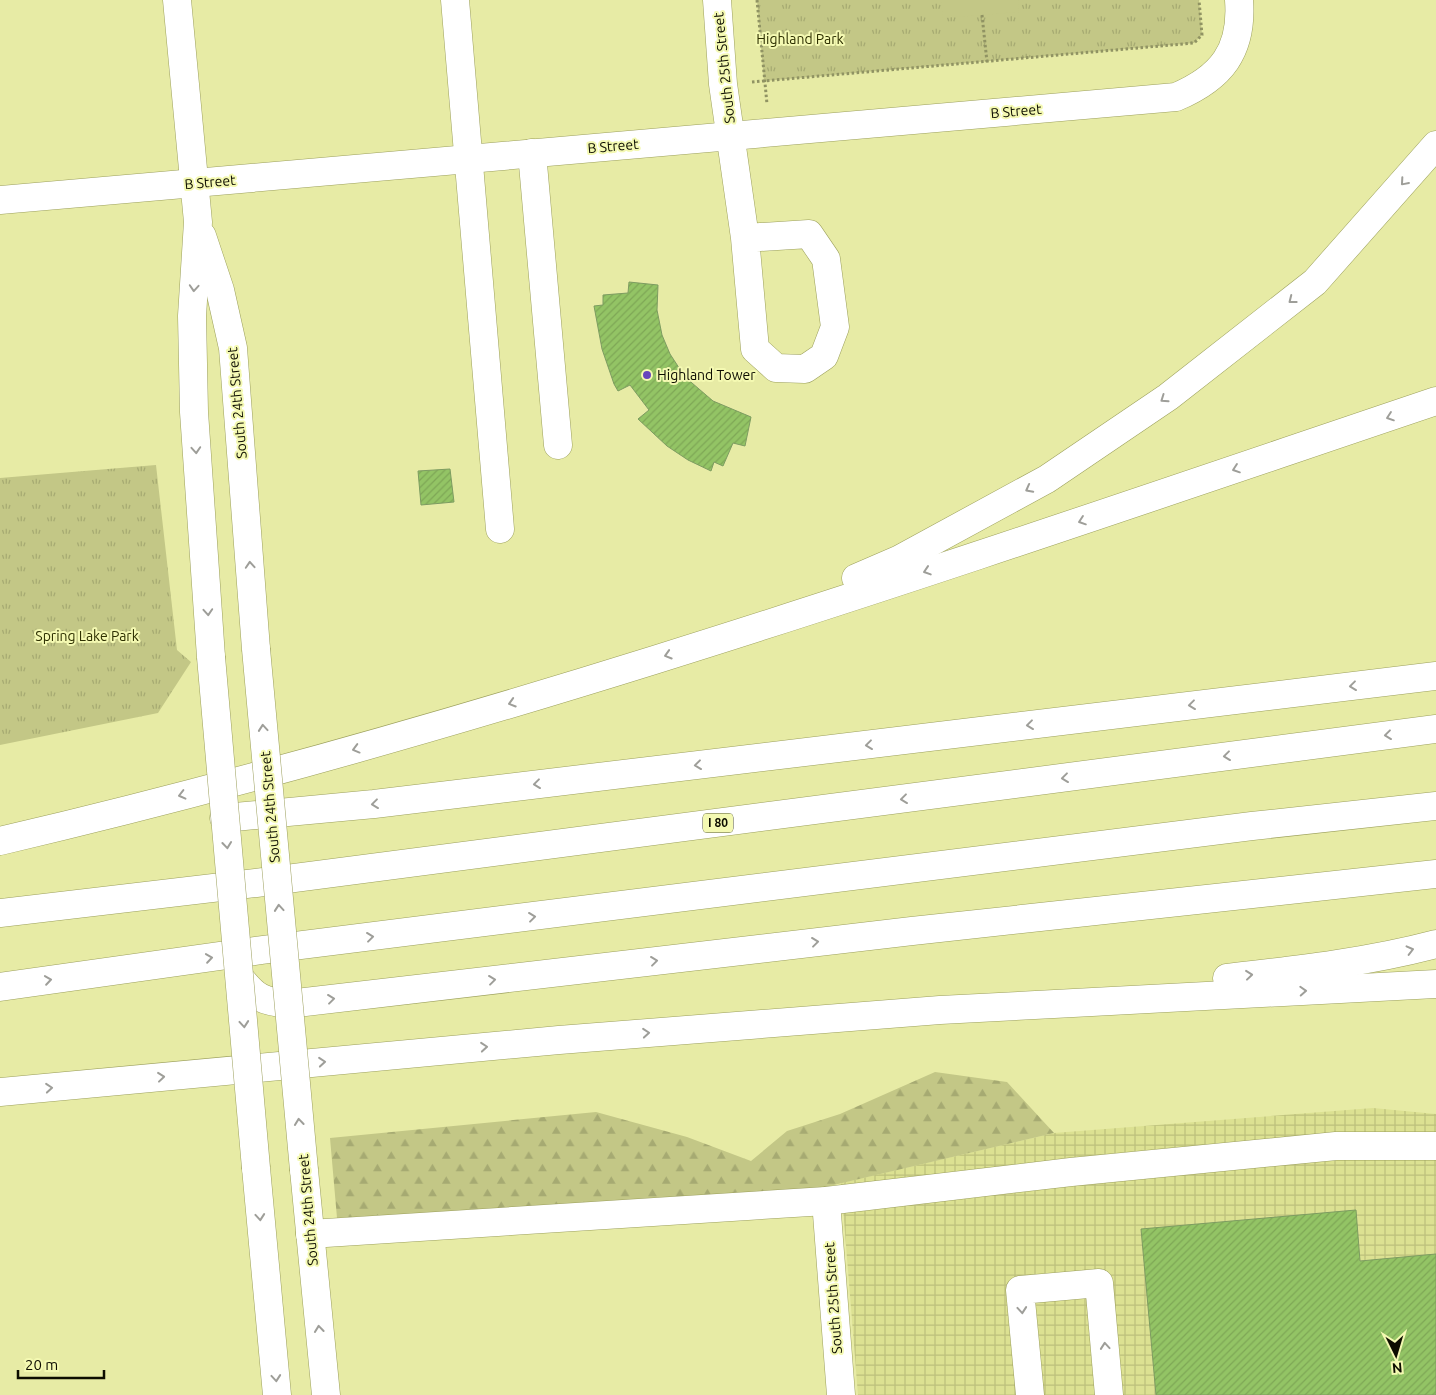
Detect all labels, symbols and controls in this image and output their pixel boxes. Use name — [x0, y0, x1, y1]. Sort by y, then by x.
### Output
street label: South 25th Street — [710, 11, 738, 124]
park label: Highland Park — [756, 31, 844, 47]
street label: B Street — [990, 101, 1043, 121]
street label: B Street — [587, 136, 640, 156]
street label: B Street — [184, 172, 237, 192]
one-way arrow — [1401, 176, 1410, 185]
one-way arrow — [188, 284, 199, 292]
one-way arrow — [1289, 294, 1298, 302]
street label: South 24th Street — [224, 346, 250, 459]
place label: Highland Tower — [657, 367, 756, 383]
marker: Highland Tower — [641, 369, 653, 381]
one-way arrow — [1160, 393, 1170, 402]
one-way arrow — [1386, 411, 1395, 421]
one-way arrow — [191, 447, 202, 455]
one-way arrow — [1232, 463, 1240, 473]
one-way arrow — [1025, 483, 1034, 493]
one-way arrow — [1078, 515, 1086, 525]
one-way arrow — [245, 561, 256, 569]
one-way arrow — [924, 566, 932, 576]
one-way arrow — [202, 609, 213, 617]
park label: Spring Lake Park — [35, 628, 139, 644]
one-way arrow — [664, 650, 672, 660]
one-way arrow — [1349, 680, 1357, 691]
one-way arrow — [509, 698, 517, 708]
one-way arrow — [1187, 700, 1196, 710]
one-way arrow — [1026, 719, 1034, 730]
one-way arrow — [258, 724, 269, 732]
one-way arrow — [1383, 729, 1391, 740]
one-way arrow — [865, 739, 873, 749]
one-way arrow — [352, 743, 361, 754]
street label: South 24th Street — [257, 750, 283, 863]
one-way arrow — [1222, 751, 1231, 761]
one-way arrow — [694, 759, 702, 770]
one-way arrow — [1061, 772, 1070, 782]
one-way arrow — [532, 778, 540, 789]
one-way arrow — [179, 790, 187, 800]
one-way arrow — [900, 793, 909, 803]
one-way arrow — [371, 798, 379, 809]
road number: I 80 — [703, 814, 733, 832]
one-way arrow — [221, 842, 232, 850]
one-way arrow — [274, 903, 285, 911]
one-way arrow — [528, 912, 536, 923]
one-way arrow — [367, 932, 375, 943]
one-way arrow — [811, 937, 819, 948]
one-way arrow — [1405, 946, 1413, 956]
one-way arrow — [205, 953, 214, 963]
one-way arrow — [650, 956, 658, 967]
one-way arrow — [1246, 970, 1254, 981]
one-way arrow — [488, 975, 496, 986]
one-way arrow — [44, 976, 53, 986]
one-way arrow — [1300, 985, 1308, 996]
one-way arrow — [327, 994, 335, 1005]
one-way arrow — [238, 1021, 249, 1029]
one-way arrow — [642, 1028, 650, 1039]
one-way arrow — [480, 1042, 488, 1053]
one-way arrow — [319, 1057, 327, 1068]
one-way arrow — [157, 1072, 165, 1083]
one-way arrow — [45, 1083, 53, 1094]
one-way arrow — [294, 1117, 305, 1125]
street label: South 24th Street — [295, 1153, 321, 1266]
one-way arrow — [255, 1213, 266, 1221]
street label: South 25th Street — [821, 1241, 845, 1354]
one-way arrow — [1016, 1307, 1027, 1315]
one-way arrow — [314, 1325, 325, 1333]
north arrow — [1371, 1330, 1421, 1380]
one-way arrow — [1100, 1342, 1111, 1350]
scale bar — [18, 1348, 104, 1380]
text: 20 m — [25, 1356, 58, 1373]
text: N — [1391, 1360, 1403, 1376]
one-way arrow — [270, 1375, 281, 1383]

